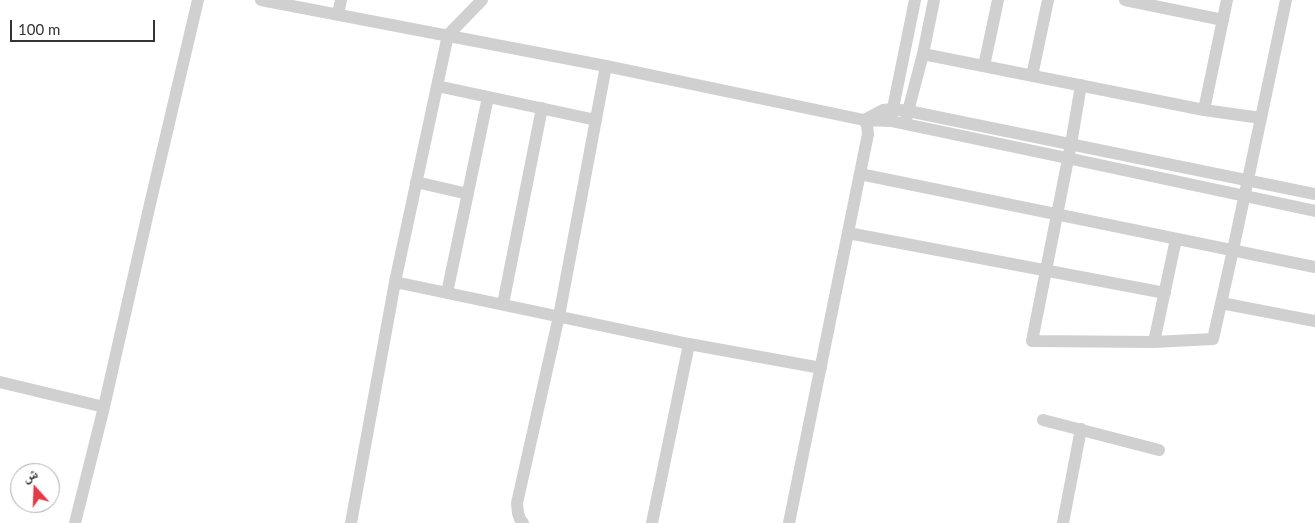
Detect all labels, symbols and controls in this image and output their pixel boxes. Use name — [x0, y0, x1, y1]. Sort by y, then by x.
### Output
scale bar — [12, 10, 158, 42]
text: 100 m — [18, 20, 60, 38]
north arrow — [10, 463, 60, 513]
text: ش — [20, 464, 40, 485]

